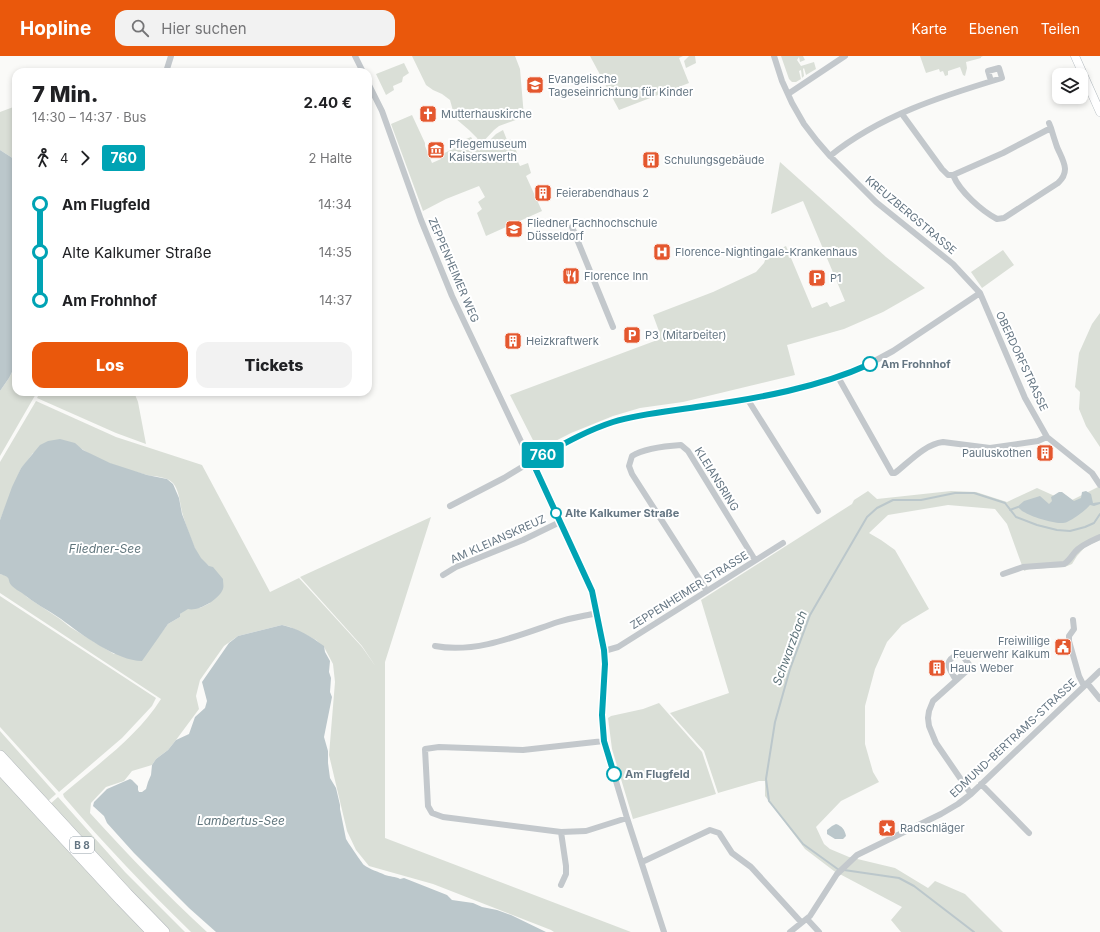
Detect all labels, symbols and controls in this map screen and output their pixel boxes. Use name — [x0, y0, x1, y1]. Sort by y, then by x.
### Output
search box — [115, 10, 395, 46]
text: Hopline — [20, 17, 91, 40]
icon: search — [129, 17, 151, 39]
text: Hier suchen — [161, 19, 247, 38]
text: Karte — [911, 20, 947, 37]
text: Ebenen — [969, 20, 1019, 37]
text: Teilen — [1041, 20, 1080, 37]
map controls — [1052, 68, 1088, 104]
button: layers — [1052, 68, 1088, 104]
place label: Evangelische Tageseinrichtung für Kinder — [548, 72, 693, 99]
school or university icon: Evangelische Tageseinrichtung für Kinder — [525, 75, 545, 95]
text: 7 Min. — [32, 81, 98, 107]
text: 2.40 € — [303, 93, 352, 112]
church icon: Mutterhauskirche — [418, 104, 438, 124]
place label: Mutterhauskirche — [441, 107, 532, 121]
text: 14:30 – 14:37 · Bus — [32, 109, 146, 125]
place label: Pflegemuseum Kaiserswerth — [449, 137, 527, 164]
museum icon: Pflegemuseum Kaiserswerth — [426, 140, 446, 160]
icon: walk — [32, 147, 54, 169]
icon: forward — [74, 147, 96, 169]
text: 760 — [110, 149, 137, 166]
text: 4 — [60, 150, 68, 166]
text: 2 Halte — [308, 150, 352, 166]
building icon: Schulungsgebäude — [641, 150, 661, 170]
place label: Schulungsgebäude — [664, 153, 764, 167]
street label: KREUZBERGSTRASSE — [863, 173, 959, 257]
building icon: Feierabendhaus 2 — [533, 183, 553, 203]
place label: Feierabendhaus 2 — [556, 186, 649, 200]
text: Am Flugfeld — [62, 195, 150, 214]
text: 14:34 — [318, 196, 352, 212]
street label: ZEPPENHEIMER WEG — [426, 215, 482, 325]
place label: Fliedner Fachhochschule Düsseldorf — [527, 216, 657, 243]
school or university icon: Fliedner Fachhochschule Düsseldorf — [504, 219, 524, 239]
hospital icon: Florence-Nightingale-Krankenhaus — [652, 242, 672, 262]
text: Alte Kalkumer Straße — [62, 243, 212, 262]
text: 14:35 — [319, 244, 352, 260]
place label: Florence-Nightingale-Krankenhaus — [675, 245, 857, 259]
restaurant icon: Florence Inn — [561, 266, 581, 286]
parking icon: P1 — [807, 268, 827, 288]
place label: Florence Inn — [584, 269, 648, 283]
place label: P1 — [830, 271, 842, 285]
text: Am Frohnhof — [62, 291, 157, 310]
text: 14:37 — [319, 292, 352, 308]
street label: OBERDORFSTRASSE — [993, 309, 1051, 413]
parking icon: P3 (Mitarbeiter) — [622, 325, 642, 345]
place label: P3 (Mitarbeiter) — [645, 328, 727, 342]
building icon: Heizkraftwerk — [503, 331, 523, 351]
place label: Heizkraftwerk — [526, 334, 599, 348]
button: Los — [32, 342, 188, 388]
button: Tickets — [196, 342, 352, 388]
marker: Am Frohnhof — [862, 356, 878, 372]
place label: Am Frohnhof — [881, 357, 951, 371]
line badge: 760 — [520, 442, 566, 468]
building icon: Pauluskothen — [1035, 443, 1055, 463]
street label: KLEIANSRING — [692, 444, 742, 514]
text: 760 — [530, 446, 556, 463]
place label: Pauluskothen — [962, 446, 1032, 460]
place label: Alte Kalkumer Straße — [565, 506, 680, 520]
marker: Alte Kalkumer Straße — [550, 507, 562, 519]
street label: AM KLEIANSKREUZ — [448, 512, 548, 566]
water label: Fliedner-See — [69, 541, 141, 556]
street label: ZEPPENHEIMER STRASSE — [627, 548, 751, 632]
water label: Schwarzbach — [769, 608, 810, 687]
place label: Freiwillige Feuerwehr Kalkum — [953, 634, 1050, 661]
public building icon: Freiwillige Feuerwehr Kalkum — [1053, 637, 1073, 657]
building icon: Haus Weber — [927, 658, 947, 678]
place label: Haus Weber — [950, 661, 1014, 675]
street label: EDMUND-BERTRAMS-STRASSE — [947, 676, 1079, 800]
marker: Am Flugfeld — [606, 766, 622, 782]
place label: Am Flugfeld — [625, 767, 690, 781]
water label: Lambertus-See — [197, 813, 285, 828]
place icon: Radschläger — [877, 818, 897, 838]
place label: Radschläger — [900, 821, 965, 835]
road number: B 8 — [70, 837, 94, 853]

